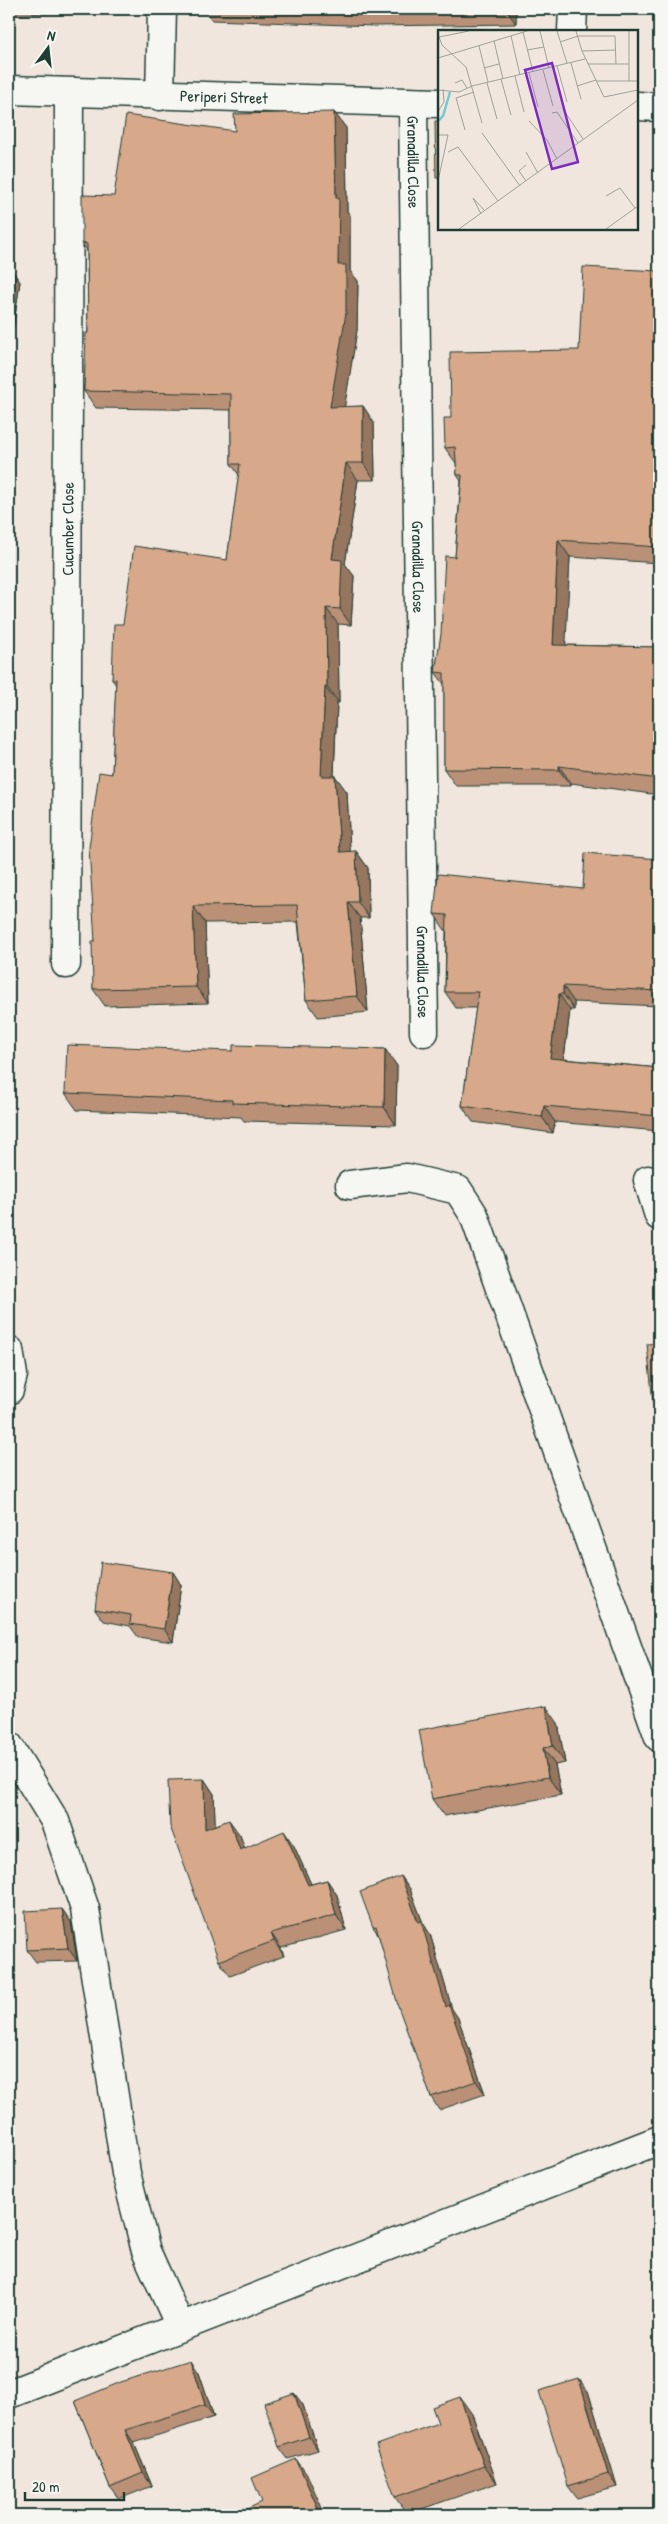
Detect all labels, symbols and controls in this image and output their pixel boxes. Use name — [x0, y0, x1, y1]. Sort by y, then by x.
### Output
north arrow — [22, 22, 72, 72]
text: N — [45, 25, 58, 45]
inset map — [438, 30, 638, 230]
street label: Periperi Street — [180, 84, 269, 109]
street label: Granadilla Close — [402, 116, 425, 209]
street label: Cucumber Close — [56, 482, 79, 576]
street label: Granadilla Close — [407, 521, 430, 614]
street label: Granadilla Close — [412, 926, 435, 1019]
scale bar — [25, 2469, 124, 2501]
text: 20 m — [32, 2476, 59, 2497]

